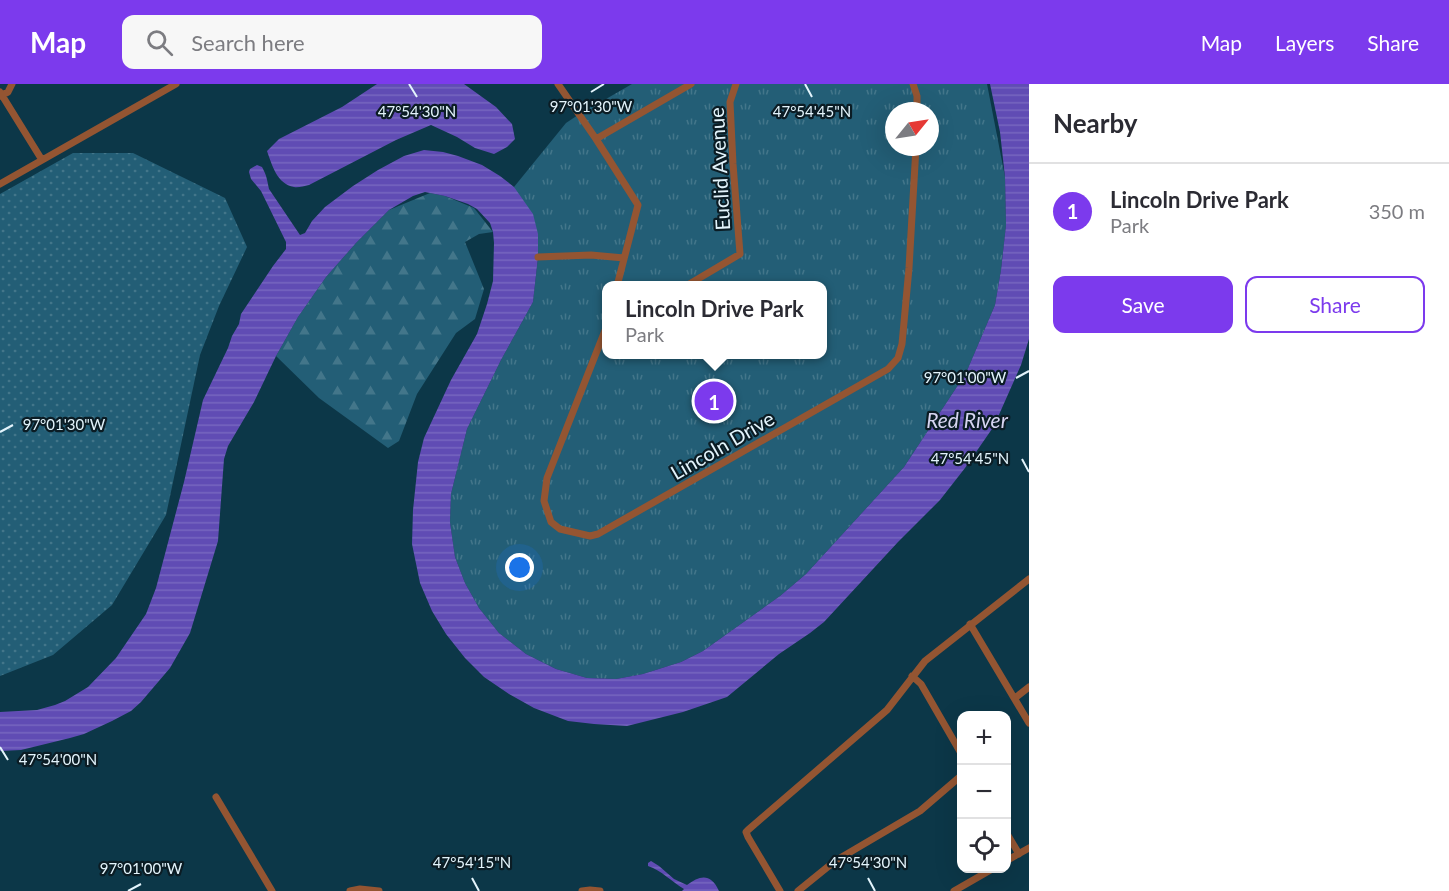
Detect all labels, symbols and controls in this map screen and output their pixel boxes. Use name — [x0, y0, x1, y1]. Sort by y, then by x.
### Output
search box — [122, 15, 542, 69]
text: Map — [30, 25, 86, 59]
icon: search — [143, 26, 176, 59]
text: Search here — [191, 29, 305, 56]
text: Map — [1201, 30, 1242, 55]
text: Layers — [1275, 30, 1334, 55]
text: Share — [1367, 30, 1419, 55]
text: 97°01'30"W — [550, 97, 633, 115]
text: 47°54'30"N — [378, 102, 456, 120]
text: 47°54'45"N — [773, 102, 851, 120]
north arrow — [885, 102, 939, 156]
street label: Euclid Avenue — [704, 107, 734, 231]
text: Nearby — [1053, 107, 1138, 139]
text: Lincoln Drive Park — [1110, 186, 1289, 213]
text: 1 — [1067, 199, 1078, 223]
text: 350 m — [1369, 199, 1425, 223]
text: Park — [1110, 213, 1149, 237]
button: Save — [1053, 276, 1233, 333]
button: Share — [1245, 276, 1425, 333]
popup — [602, 281, 827, 359]
text: Lincoln Drive Park — [625, 295, 804, 322]
text: Park — [625, 322, 664, 346]
text: 97°01'00"W — [924, 368, 1007, 386]
pin: 1 — [694, 378, 734, 424]
street label: Lincoln Drive — [666, 406, 778, 484]
water label: Red River — [926, 407, 1009, 432]
text: 97°01'30"W — [23, 415, 106, 433]
text: 47°54'45"N — [931, 449, 1009, 467]
your location — [505, 553, 534, 582]
map controls — [957, 711, 1011, 873]
button: + — [957, 711, 1011, 765]
text: 47°54'00"N — [19, 750, 97, 768]
button: − — [957, 765, 1011, 819]
button: locate — [957, 819, 1011, 873]
text: 47°54'15"N — [433, 853, 511, 871]
text: 47°54'30"N — [829, 853, 907, 871]
text: 97°01'00"W — [100, 859, 183, 877]

